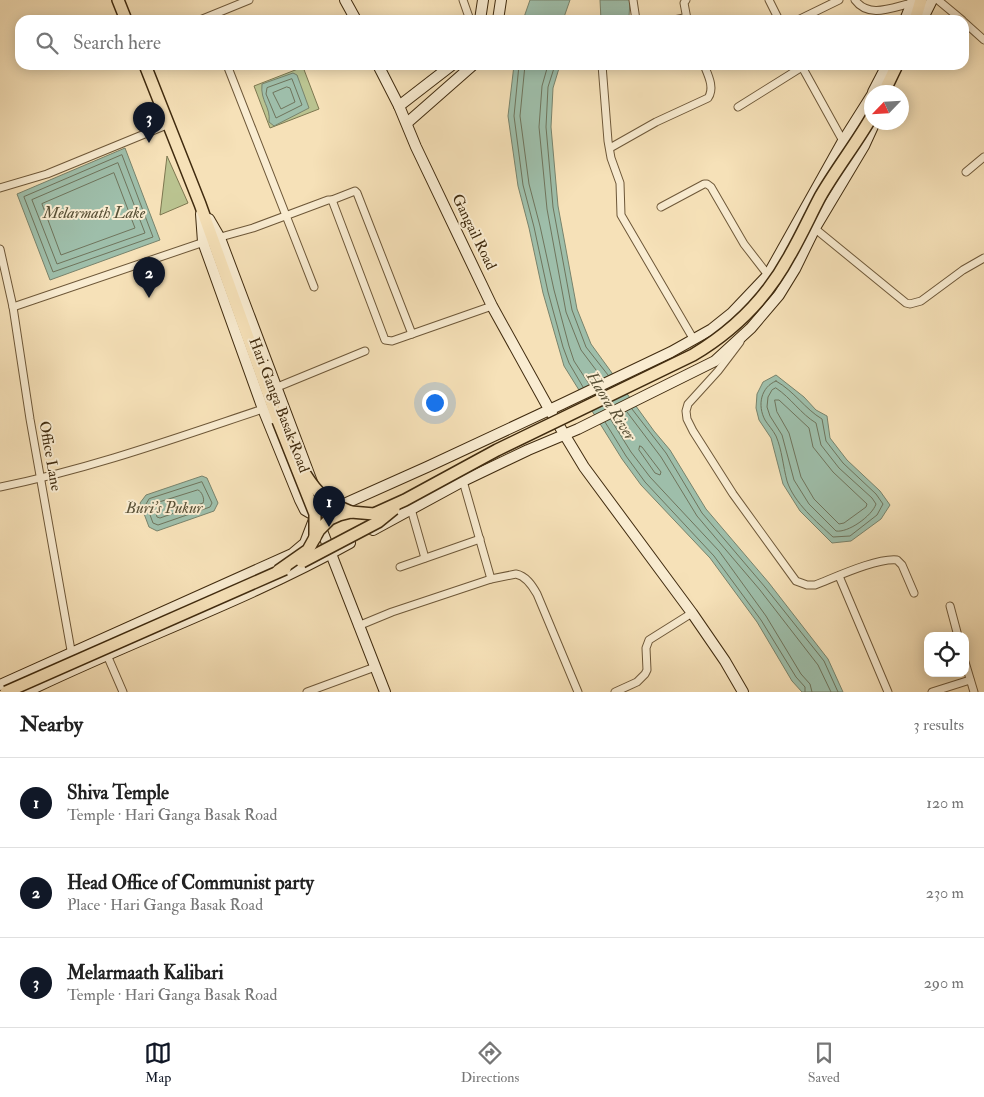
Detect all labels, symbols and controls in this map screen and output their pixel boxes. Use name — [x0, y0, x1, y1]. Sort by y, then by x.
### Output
search box — [15, 15, 969, 70]
icon: search — [33, 29, 61, 57]
text: Search here — [73, 31, 161, 55]
north arrow — [864, 85, 909, 130]
pin: 3 — [133, 102, 165, 143]
street label: Gangail Road — [447, 191, 501, 274]
water label: Melarmath Lake — [42, 203, 146, 223]
pin: 2 — [133, 257, 165, 298]
street label: Hari Ganga Basak Road — [244, 335, 314, 476]
water label: Haora River — [581, 367, 641, 445]
your location — [422, 390, 448, 416]
street label: Office Lane — [34, 419, 66, 493]
pin: 1 — [313, 486, 345, 527]
water label: Buri's Pukur — [124, 498, 204, 518]
map controls — [924, 632, 969, 677]
button: locate — [924, 632, 969, 677]
text: Nearby — [20, 711, 83, 738]
text: 3 results — [913, 715, 964, 735]
text: Shiva Temple — [67, 781, 169, 805]
text: 1 — [33, 793, 39, 813]
text: 120 m — [926, 793, 964, 813]
text: Temple · Hari Ganga Basak Road — [67, 805, 277, 825]
text: Head Office of Communist party — [67, 871, 314, 895]
text: 2 — [32, 883, 40, 903]
text: 230 m — [926, 883, 964, 903]
text: Place · Hari Ganga Basak Road — [67, 895, 263, 915]
text: Melarmaath Kalibari — [67, 961, 223, 985]
text: 3 — [33, 973, 39, 993]
text: 290 m — [924, 973, 964, 993]
text: Temple · Hari Ganga Basak Road — [67, 985, 277, 1005]
tab: Map — [144, 1039, 172, 1086]
tab: Directions — [461, 1039, 519, 1086]
tab: Saved — [808, 1039, 840, 1086]

